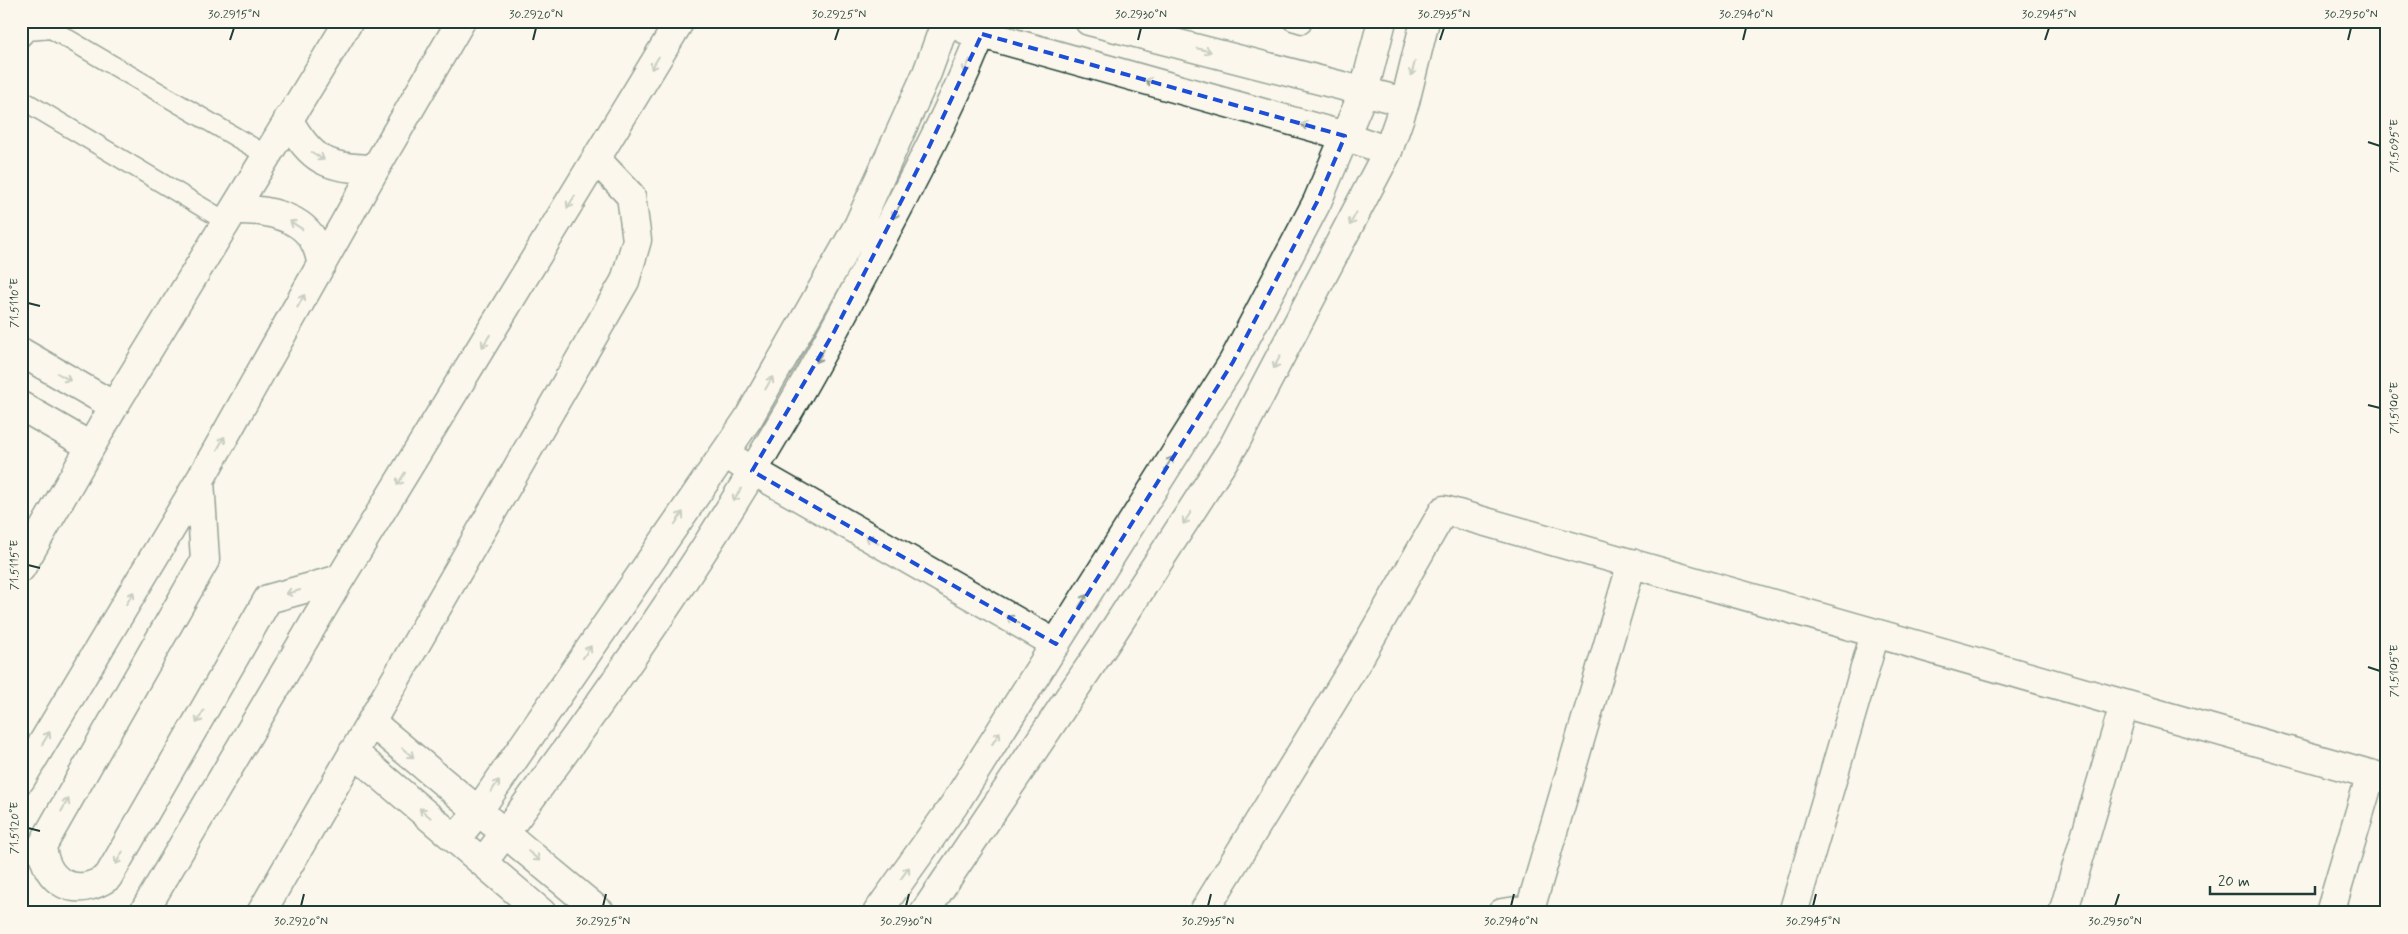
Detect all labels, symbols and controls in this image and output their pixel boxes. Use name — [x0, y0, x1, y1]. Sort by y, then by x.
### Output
text: 30.2915°N — [208, 7, 260, 23]
text: 30.2920°N — [509, 7, 563, 23]
text: 30.2925°N — [812, 7, 866, 23]
text: 30.2930°N — [1115, 7, 1167, 23]
text: 30.2935°N — [1418, 7, 1470, 23]
text: 30.2940°N — [1719, 7, 1773, 23]
text: 30.2945°N — [2022, 7, 2076, 23]
text: 30.2950°N — [2324, 7, 2378, 23]
one-way arrow — [1195, 46, 1211, 56]
one-way arrow — [649, 56, 659, 70]
one-way arrow — [961, 58, 971, 73]
one-way arrow — [1408, 60, 1417, 76]
one-way arrow — [1144, 76, 1160, 86]
text: 71.5095°E — [2387, 119, 2403, 173]
one-way arrow — [1301, 120, 1317, 130]
one-way arrow — [311, 152, 325, 162]
one-way arrow — [566, 195, 576, 209]
one-way arrow — [891, 204, 900, 219]
one-way arrow — [1348, 211, 1358, 226]
one-way arrow — [289, 219, 303, 230]
text: 71.5110°E — [7, 278, 23, 328]
one-way arrow — [296, 295, 306, 309]
one-way arrow — [481, 333, 491, 347]
one-way arrow — [815, 348, 825, 362]
one-way arrow — [1272, 355, 1282, 370]
one-way arrow — [56, 372, 70, 382]
one-way arrow — [764, 376, 774, 390]
text: 71.5100°E — [2387, 382, 2403, 434]
one-way arrow — [217, 436, 226, 451]
one-way arrow — [1165, 457, 1175, 471]
one-way arrow — [396, 472, 406, 486]
one-way arrow — [732, 488, 742, 502]
one-way arrow — [1181, 510, 1191, 524]
one-way arrow — [674, 512, 684, 526]
one-way arrow — [866, 534, 880, 544]
text: 71.5115°E — [7, 540, 23, 590]
one-way arrow — [286, 587, 302, 597]
one-way arrow — [125, 592, 135, 606]
one-way arrow — [1077, 594, 1088, 608]
one-way arrow — [1006, 615, 1021, 625]
text: 71.5105°E — [2387, 644, 2403, 698]
one-way arrow — [582, 646, 592, 660]
one-way arrow — [195, 709, 204, 724]
one-way arrow — [42, 731, 52, 745]
one-way arrow — [991, 732, 1001, 746]
one-way arrow — [402, 747, 415, 758]
one-way arrow — [490, 780, 500, 794]
one-way arrow — [61, 799, 71, 813]
text: 71.5120°E — [7, 802, 23, 854]
one-way arrow — [419, 808, 432, 819]
one-way arrow — [114, 850, 124, 865]
one-way arrow — [527, 851, 540, 862]
scale bar — [2210, 864, 2316, 896]
one-way arrow — [900, 866, 910, 880]
text: 20 m — [2218, 872, 2250, 892]
text: 30.2920°N — [274, 914, 328, 930]
text: 30.2925°N — [576, 914, 630, 930]
text: 30.2930°N — [880, 914, 932, 930]
text: 30.2935°N — [1182, 914, 1234, 930]
text: 30.2940°N — [1484, 914, 1538, 930]
text: 30.2945°N — [1786, 914, 1840, 930]
text: 30.2950°N — [2088, 914, 2142, 930]

